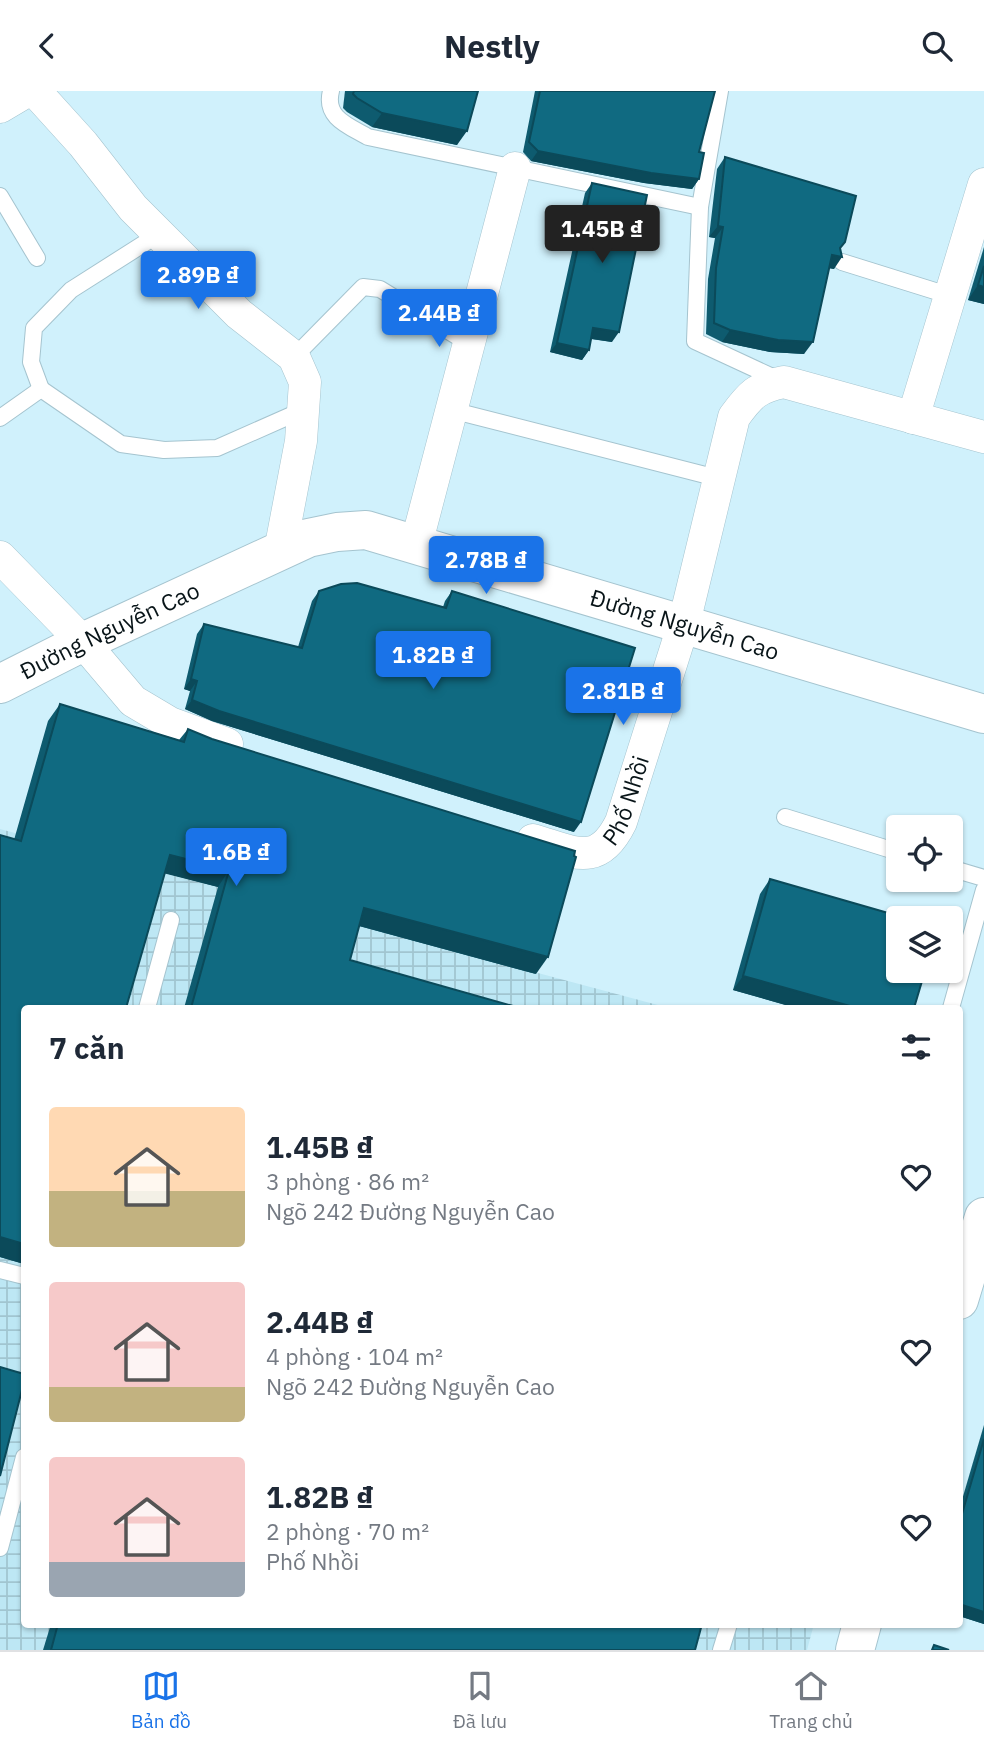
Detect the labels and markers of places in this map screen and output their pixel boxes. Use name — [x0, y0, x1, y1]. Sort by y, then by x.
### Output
pin: 1.45B ₫ — [537, 205, 667, 265]
pin: 2.89B ₫ — [133, 251, 263, 311]
pin: 2.44B ₫ — [374, 289, 504, 349]
pin: 2.78B ₫ — [421, 537, 551, 596]
pin: 1.82B ₫ — [368, 631, 498, 691]
pin: 2.81B ₫ — [558, 667, 688, 727]
pin: 1.6B ₫ — [179, 829, 293, 888]

